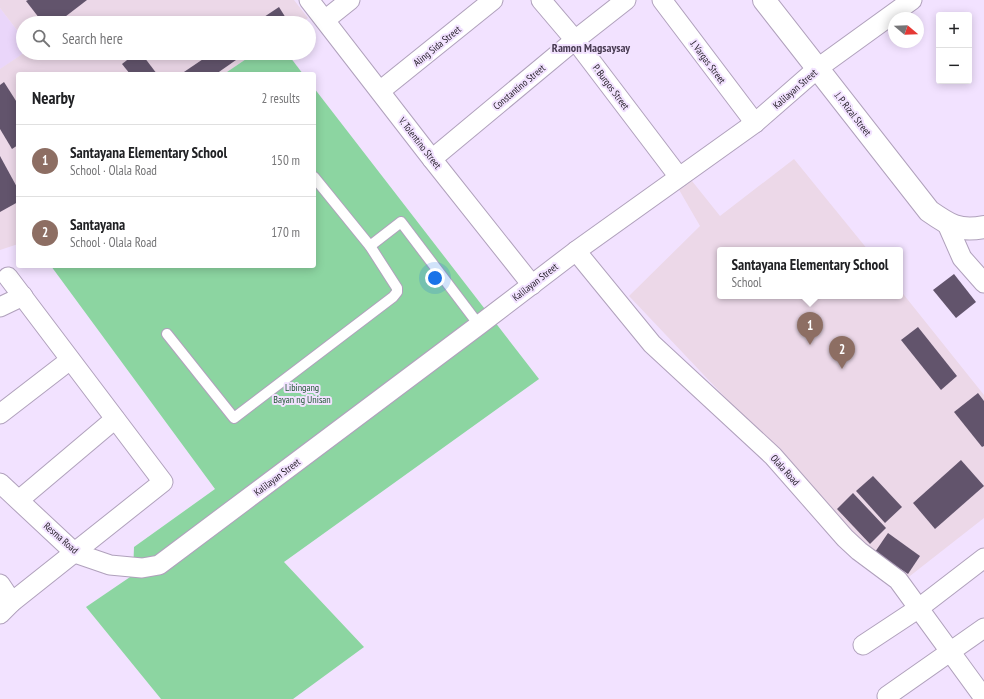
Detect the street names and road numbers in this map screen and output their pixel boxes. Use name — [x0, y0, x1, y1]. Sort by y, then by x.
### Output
street label: Aling Sida Street — [410, 23, 464, 69]
street label: J. Vargas Street — [687, 37, 729, 86]
street label: Constantino Street — [490, 61, 548, 113]
street label: P. Burgos Street — [590, 62, 632, 112]
street label: Kalilayan Street — [770, 66, 820, 112]
street label: J. P. Rizal Street — [831, 89, 874, 139]
street label: V. Tolentino Street — [395, 114, 444, 172]
street label: Kalilayan Street — [510, 260, 561, 304]
street label: Olala Road — [768, 452, 802, 488]
street label: Kalilayan Street — [251, 455, 303, 499]
street label: Resma Road — [41, 519, 81, 557]

